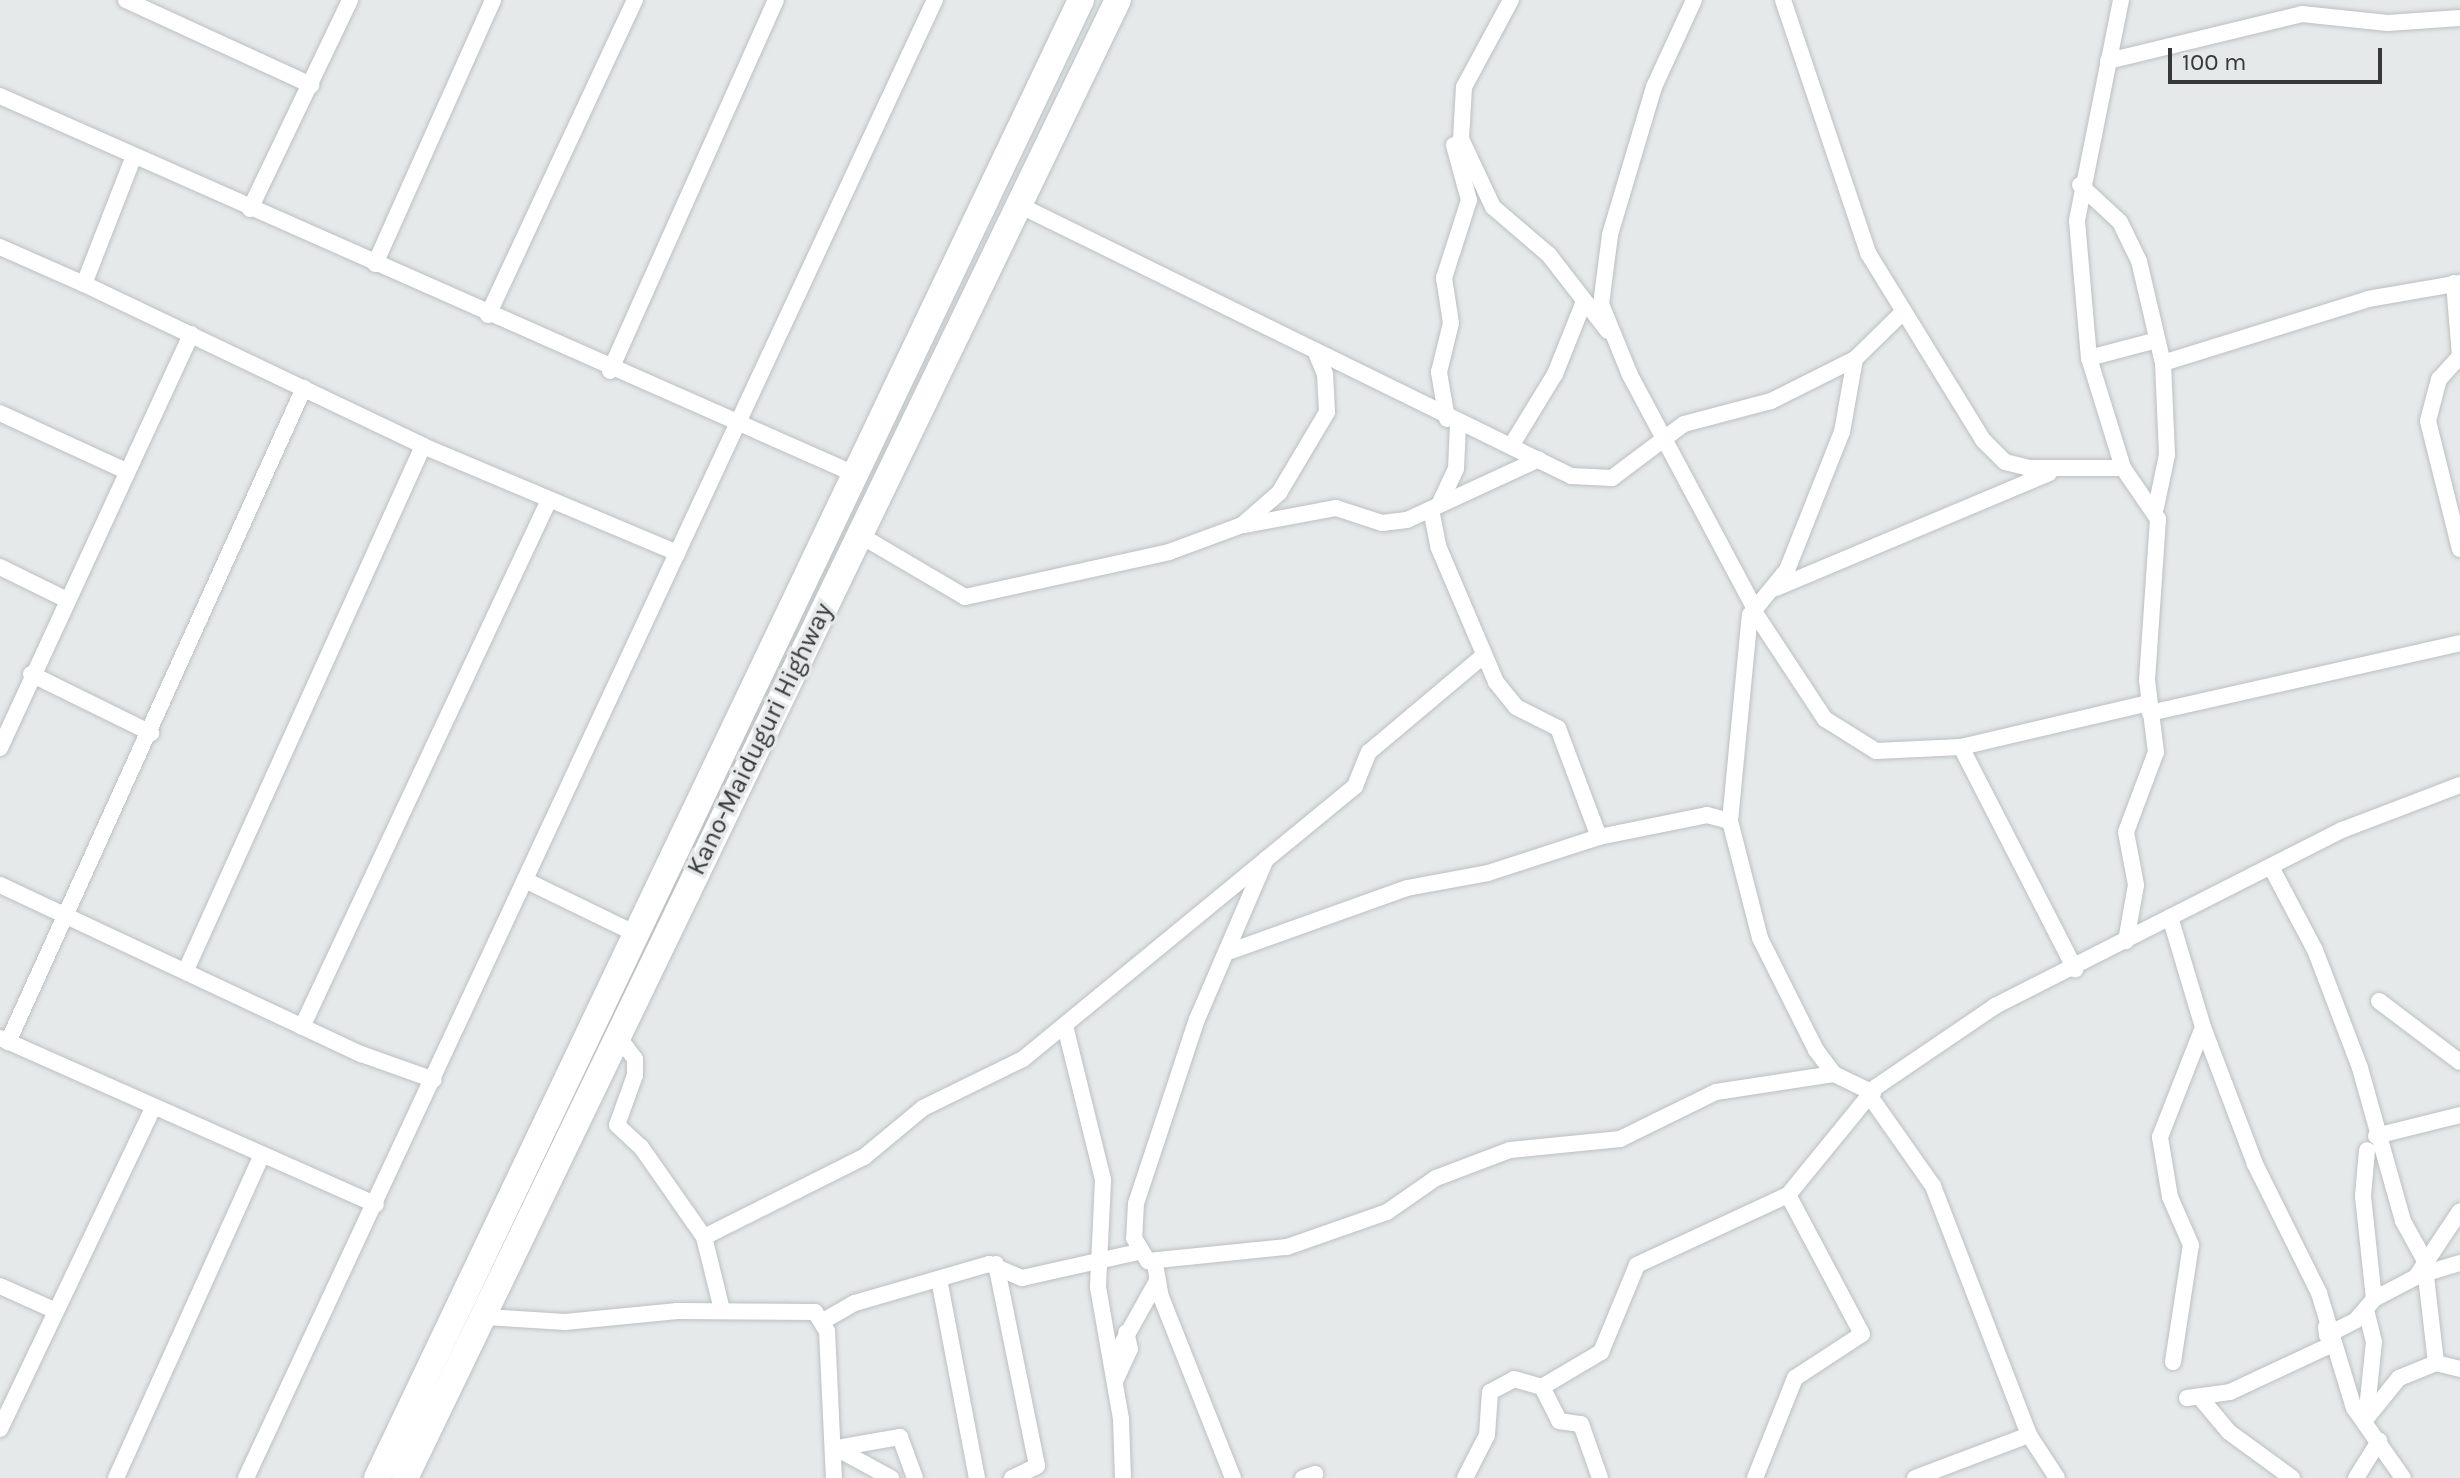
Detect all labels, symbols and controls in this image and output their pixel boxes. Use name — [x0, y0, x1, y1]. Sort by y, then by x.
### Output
scale bar — [2172, 32, 2386, 82]
text: 100 m — [2182, 48, 2247, 76]
street label: Kano-Maiduguri Highway — [680, 598, 840, 880]

